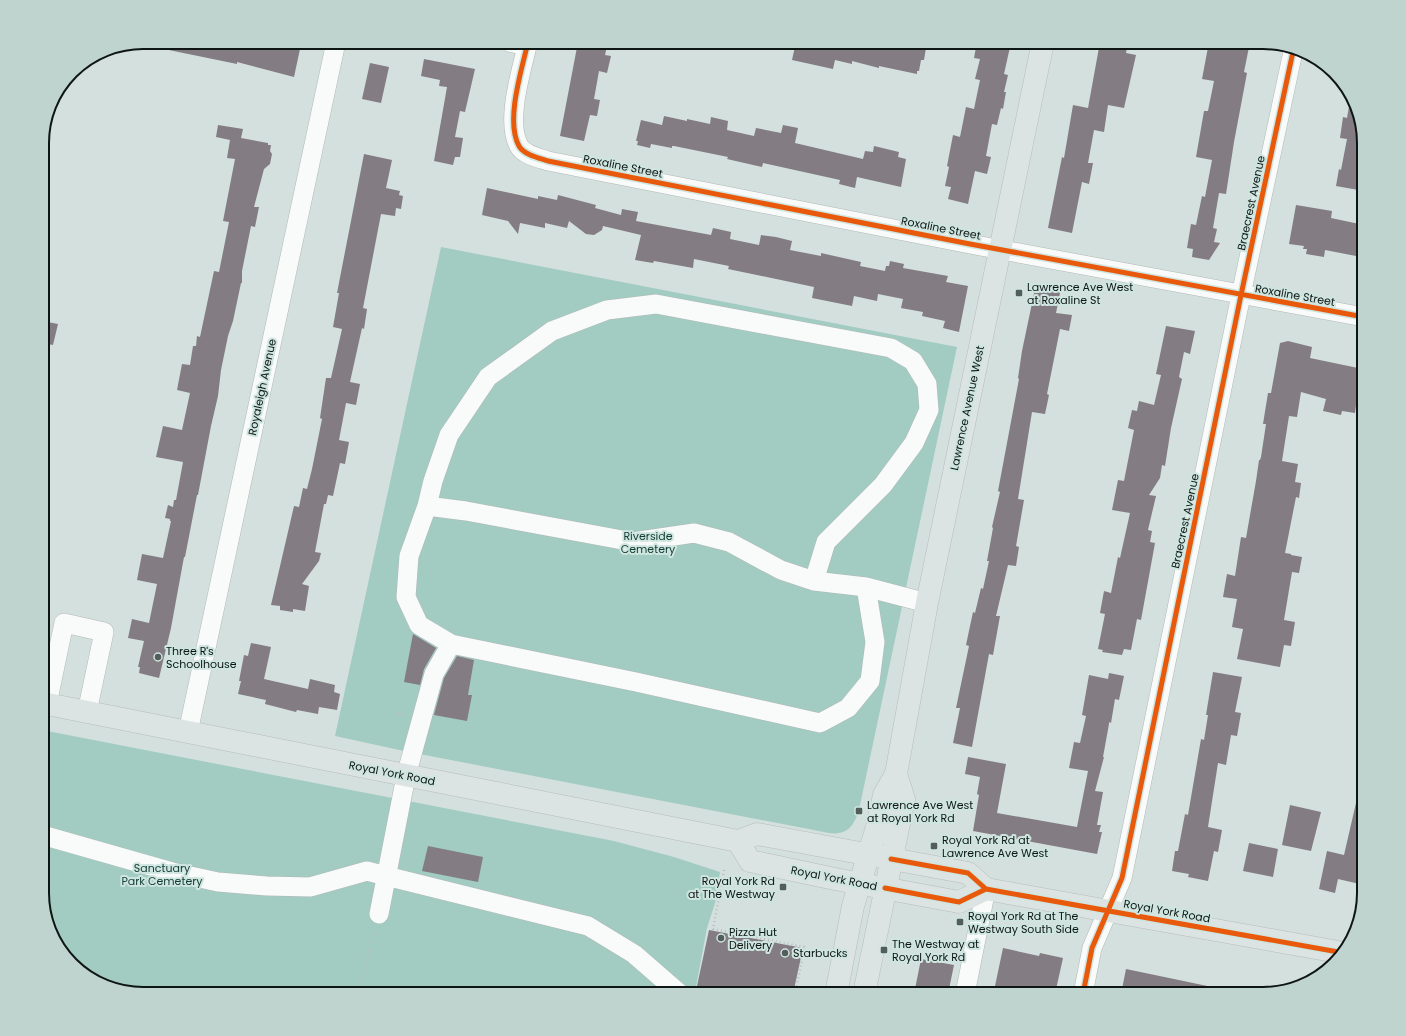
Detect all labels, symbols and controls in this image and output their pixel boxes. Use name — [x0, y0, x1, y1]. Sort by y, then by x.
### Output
street label: Roxaline Street — [582, 150, 664, 182]
street label: Braecrest Avenue — [1233, 154, 1269, 252]
street label: Roxaline Street — [900, 212, 982, 244]
place label: Lawrence Ave West at Roxaline St — [1027, 279, 1133, 308]
street label: Roxaline Street — [1254, 280, 1336, 310]
marker: Lawrence Ave West at Roxaline St — [1014, 288, 1024, 298]
street label: Royaleigh Avenue — [244, 337, 280, 437]
street label: Lawrence Avenue West — [946, 344, 988, 472]
street label: Braecrest Avenue — [1167, 472, 1203, 570]
park label: Riverside Cemetery — [621, 528, 676, 557]
place label: Three R's Schoolhouse — [166, 643, 237, 672]
marker: Three R's Schoolhouse — [153, 652, 163, 662]
street label: Royal York Road — [347, 757, 437, 789]
place label: Lawrence Ave West at Royal York Rd — [867, 797, 973, 826]
marker: Lawrence Ave West at Royal York Rd — [854, 806, 864, 816]
place label: Royal York Rd at Lawrence Ave West — [942, 832, 1048, 861]
marker: Royal York Rd at Lawrence Ave West — [929, 841, 939, 851]
park label: Sanctuary Park Cemetery — [121, 860, 203, 889]
street label: Royal York Road — [789, 862, 879, 894]
place label: Royal York Rd at The Westway — [688, 873, 776, 902]
marker: Royal York Rd at The Westway — [778, 882, 788, 892]
street label: Royal York Road — [1122, 896, 1212, 926]
place label: Royal York Rd at The Westway South Side — [968, 908, 1079, 937]
marker: Royal York Rd at The Westway South Side — [955, 917, 965, 927]
place label: Pizza Hut Delivery — [729, 924, 777, 953]
marker: Pizza Hut Delivery — [716, 933, 726, 943]
place label: The Westway at Royal York Rd — [892, 936, 979, 965]
place label: Starbucks — [793, 945, 848, 961]
marker: The Westway at Royal York Rd — [879, 945, 889, 955]
marker: Starbucks — [780, 948, 790, 958]

